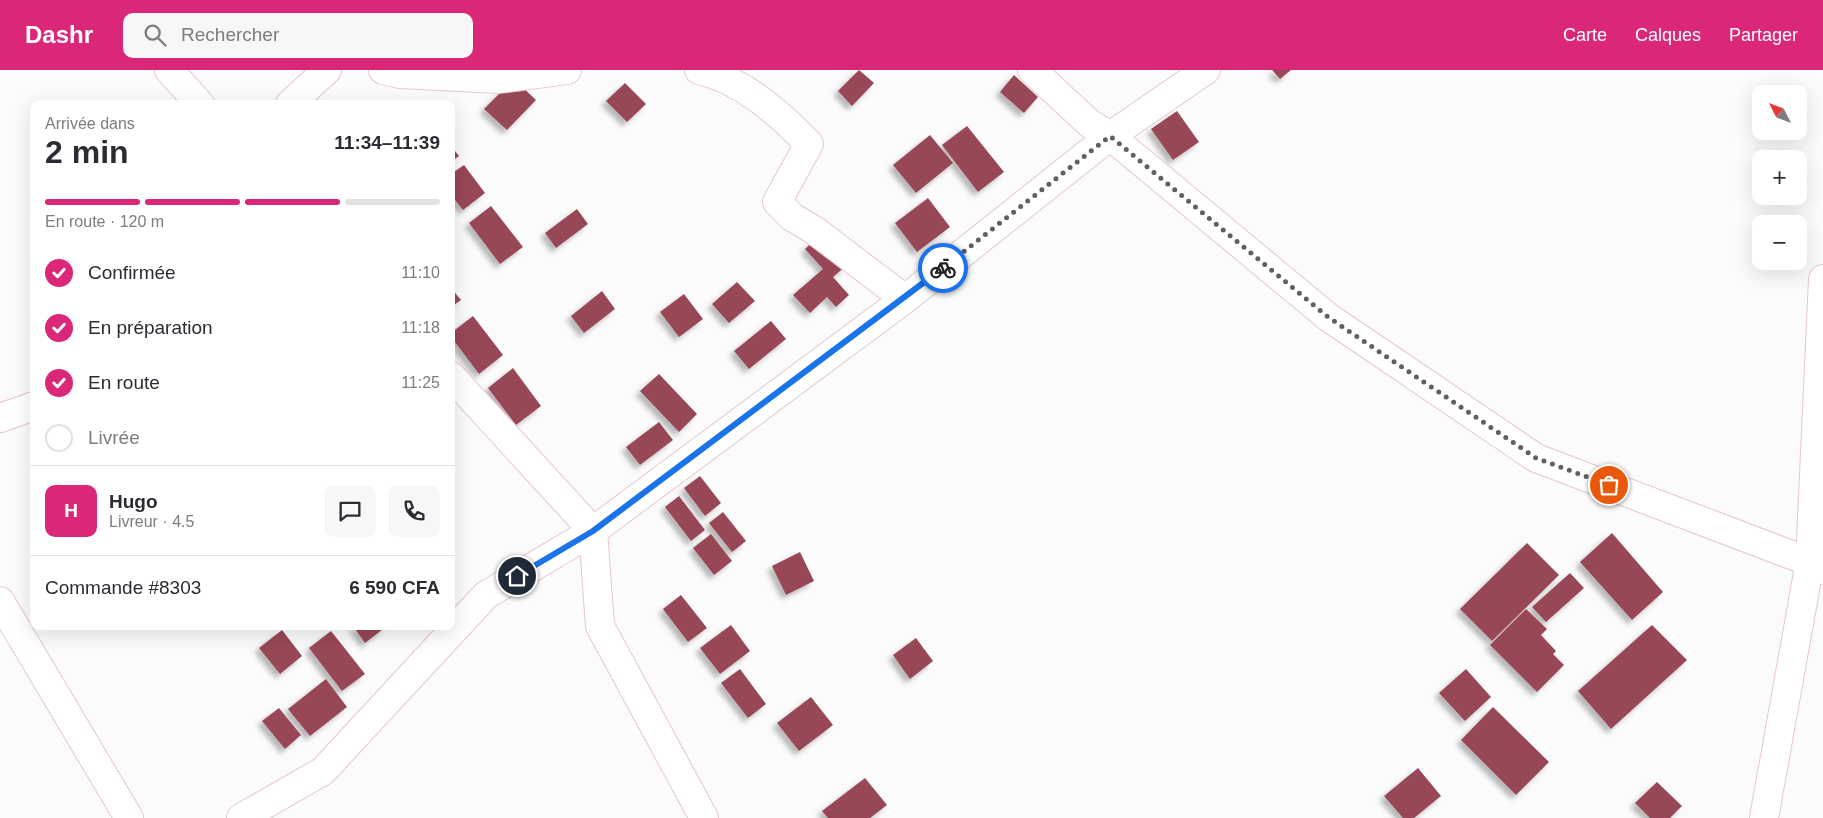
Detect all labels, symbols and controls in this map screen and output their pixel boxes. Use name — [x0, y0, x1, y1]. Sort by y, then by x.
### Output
search box — [123, 13, 473, 58]
text: Dashr — [25, 21, 93, 48]
icon: search — [141, 21, 169, 49]
text: Rechercher — [181, 24, 279, 45]
text: Carte — [1563, 25, 1607, 45]
text: Calques — [1635, 25, 1701, 45]
text: Partager — [1729, 25, 1798, 45]
north arrow — [1752, 85, 1808, 140]
map controls — [1752, 85, 1807, 270]
text: Arrivée dans — [45, 115, 135, 132]
text: 11:34–11:39 — [334, 132, 440, 153]
text: 2 min — [45, 134, 129, 170]
button: + — [1752, 150, 1807, 205]
text: En route · 120 m — [45, 213, 164, 230]
button: − — [1752, 215, 1807, 270]
courier — [918, 243, 968, 293]
icon: bike — [929, 254, 957, 282]
icon: check — [45, 259, 73, 287]
text: Confirmée — [88, 262, 176, 283]
text: 11:10 — [401, 264, 440, 281]
icon: check — [45, 314, 73, 342]
text: En préparation — [88, 317, 213, 338]
text: 11:18 — [401, 319, 440, 336]
icon: check — [45, 369, 73, 397]
text: En route — [88, 372, 160, 393]
text: 11:25 — [401, 374, 440, 391]
text: Livrée — [88, 427, 140, 448]
pin — [1588, 464, 1630, 506]
icon: bag — [1595, 471, 1623, 499]
button: chat — [324, 485, 376, 537]
button: phone — [388, 485, 440, 537]
text: Hugo — [109, 491, 158, 512]
text: H — [64, 500, 78, 521]
text: Livreur · 4.5 — [109, 513, 194, 530]
pin — [496, 555, 538, 597]
icon: home — [503, 562, 531, 590]
text: Commande #8303 — [45, 577, 201, 598]
text: 6 590 CFA — [349, 577, 440, 598]

